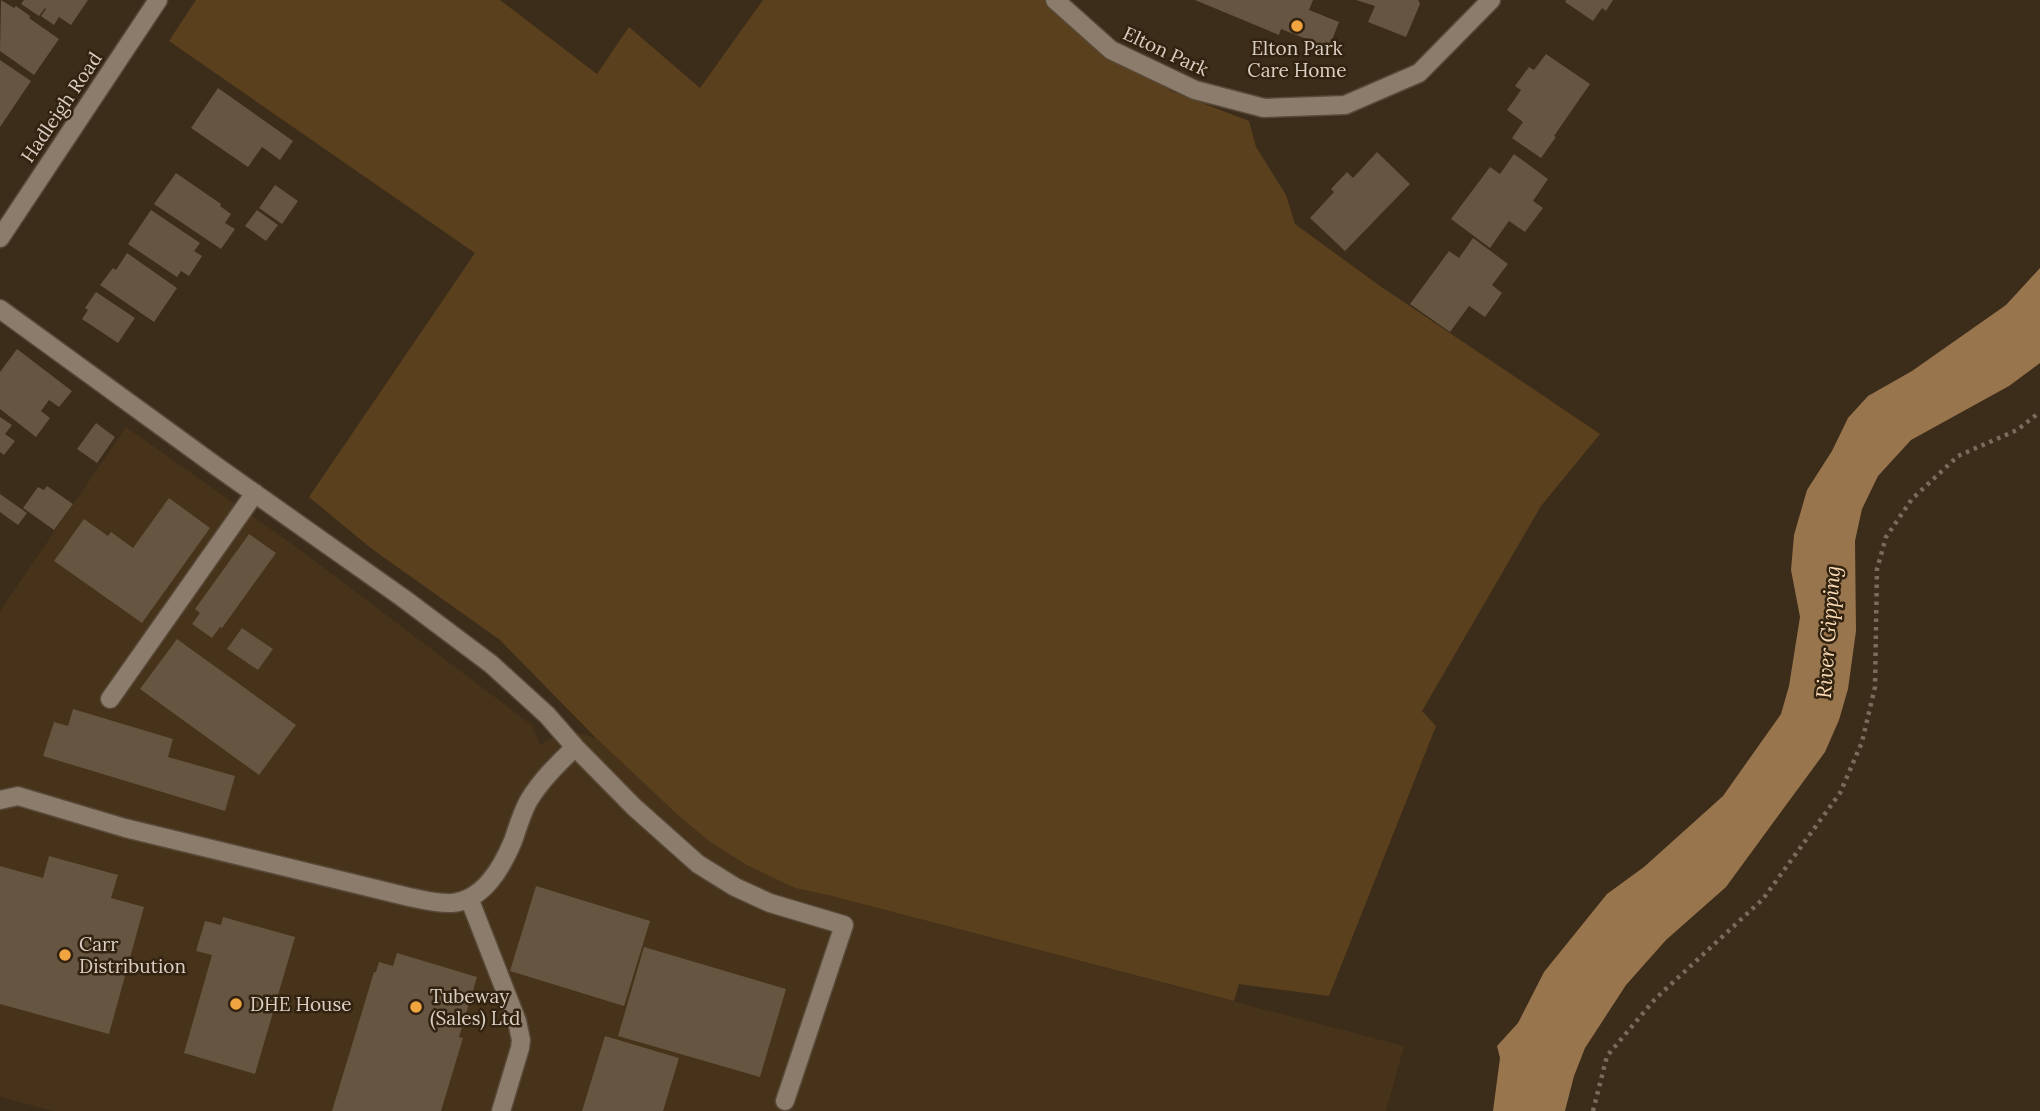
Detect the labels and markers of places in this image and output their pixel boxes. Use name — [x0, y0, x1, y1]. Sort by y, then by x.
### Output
marker: Elton Park Care Home — [1289, 18, 1305, 34]
place label: Elton Park Care Home — [1247, 36, 1347, 82]
place label: Carr Distribution — [79, 932, 186, 978]
marker: Carr Distribution — [57, 947, 73, 963]
place label: Tubeway (Sales) Ltd — [430, 984, 520, 1031]
place label: DHE House — [250, 992, 352, 1016]
marker: DHE House — [228, 996, 244, 1012]
marker: Tubeway (Sales) Ltd — [408, 999, 424, 1015]

